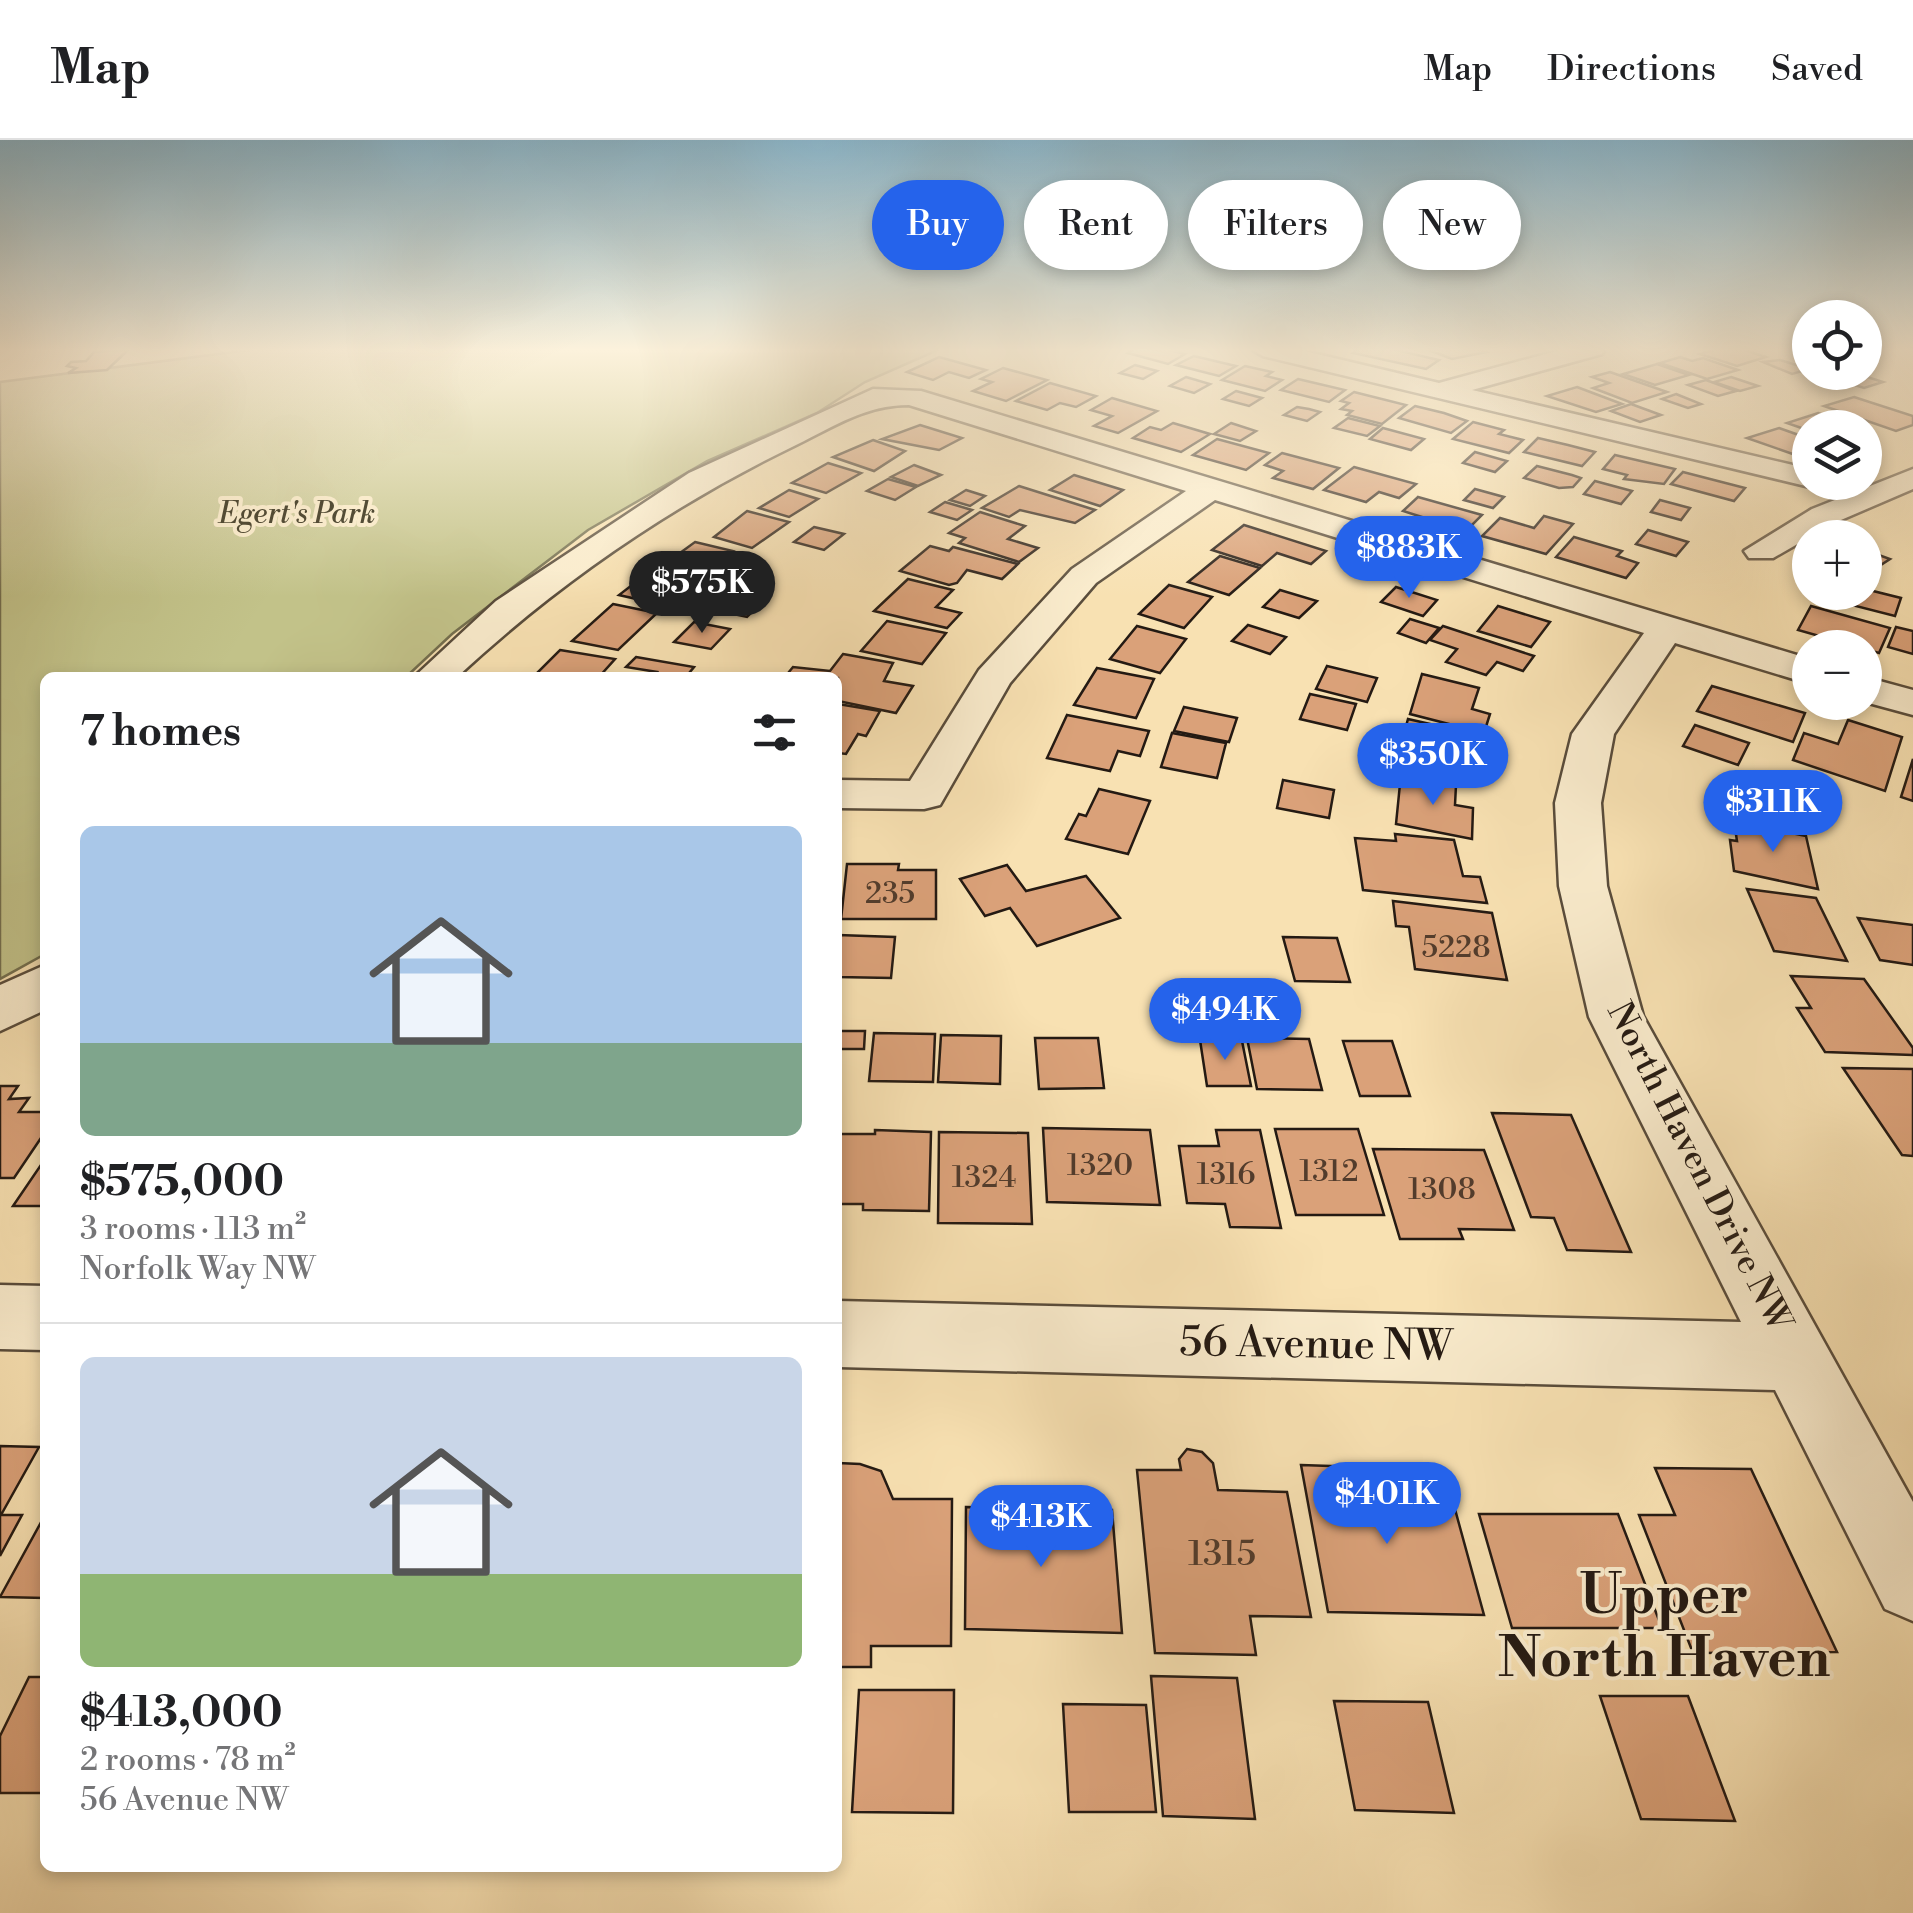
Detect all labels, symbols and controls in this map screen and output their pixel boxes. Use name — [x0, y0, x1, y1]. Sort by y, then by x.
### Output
text: Map — [50, 39, 151, 99]
text: Map — [1423, 48, 1492, 91]
text: Directions — [1547, 48, 1716, 91]
text: Saved — [1771, 48, 1863, 91]
chip: Buy — [872, 180, 1004, 270]
chip: Rent — [1024, 180, 1168, 270]
chip: Filters — [1188, 180, 1363, 270]
chip: New — [1383, 180, 1521, 270]
map controls — [1792, 300, 1882, 720]
button: locate — [1792, 300, 1882, 390]
button: layers — [1792, 410, 1882, 500]
park label: Egert's Park — [217, 495, 375, 533]
pin: $883K — [1339, 516, 1479, 601]
button: + — [1792, 520, 1882, 610]
text: $883K — [1357, 528, 1462, 568]
pin: $575K — [632, 551, 772, 636]
text: $575K — [651, 563, 753, 603]
button: − — [1792, 630, 1882, 720]
icon: filters — [747, 705, 802, 760]
text: 7 homes — [80, 706, 241, 759]
pin: $350K — [1363, 723, 1503, 808]
text: $350K — [1379, 735, 1487, 775]
pin: $311K — [1703, 770, 1843, 855]
text: $311K — [1725, 782, 1821, 822]
house number: 235 — [865, 875, 915, 913]
icon: home — [351, 891, 531, 1071]
house number: 5228 — [1421, 929, 1491, 967]
pin: $494K — [1155, 978, 1295, 1063]
text: $494K — [1171, 990, 1279, 1030]
street label: North Haven Drive NW — [1597, 995, 1801, 1340]
house number: 1320 — [1067, 1147, 1133, 1185]
house number: 1312 — [1299, 1153, 1359, 1191]
text: $575,000 — [80, 1156, 284, 1209]
house number: 1316 — [1197, 1156, 1255, 1194]
house number: 1324 — [952, 1159, 1016, 1197]
house number: 1308 — [1408, 1171, 1476, 1209]
text: 3 rooms · 113 m² — [80, 1209, 306, 1249]
text: Norfolk Way NW — [80, 1249, 316, 1289]
street label: 56 Avenue NW — [1179, 1316, 1455, 1374]
icon: home — [351, 1422, 531, 1602]
pin: $401K — [1317, 1462, 1457, 1547]
text: $401K — [1335, 1474, 1439, 1514]
pin: $413K — [971, 1485, 1111, 1570]
text: $413K — [991, 1497, 1091, 1537]
house number: 1315 — [1188, 1533, 1256, 1576]
district label: Upper North Haven — [1498, 1562, 1831, 1694]
text: $413,000 — [80, 1687, 283, 1740]
text: 2 rooms · 78 m² — [80, 1740, 296, 1780]
text: 56 Avenue NW — [80, 1780, 289, 1820]

